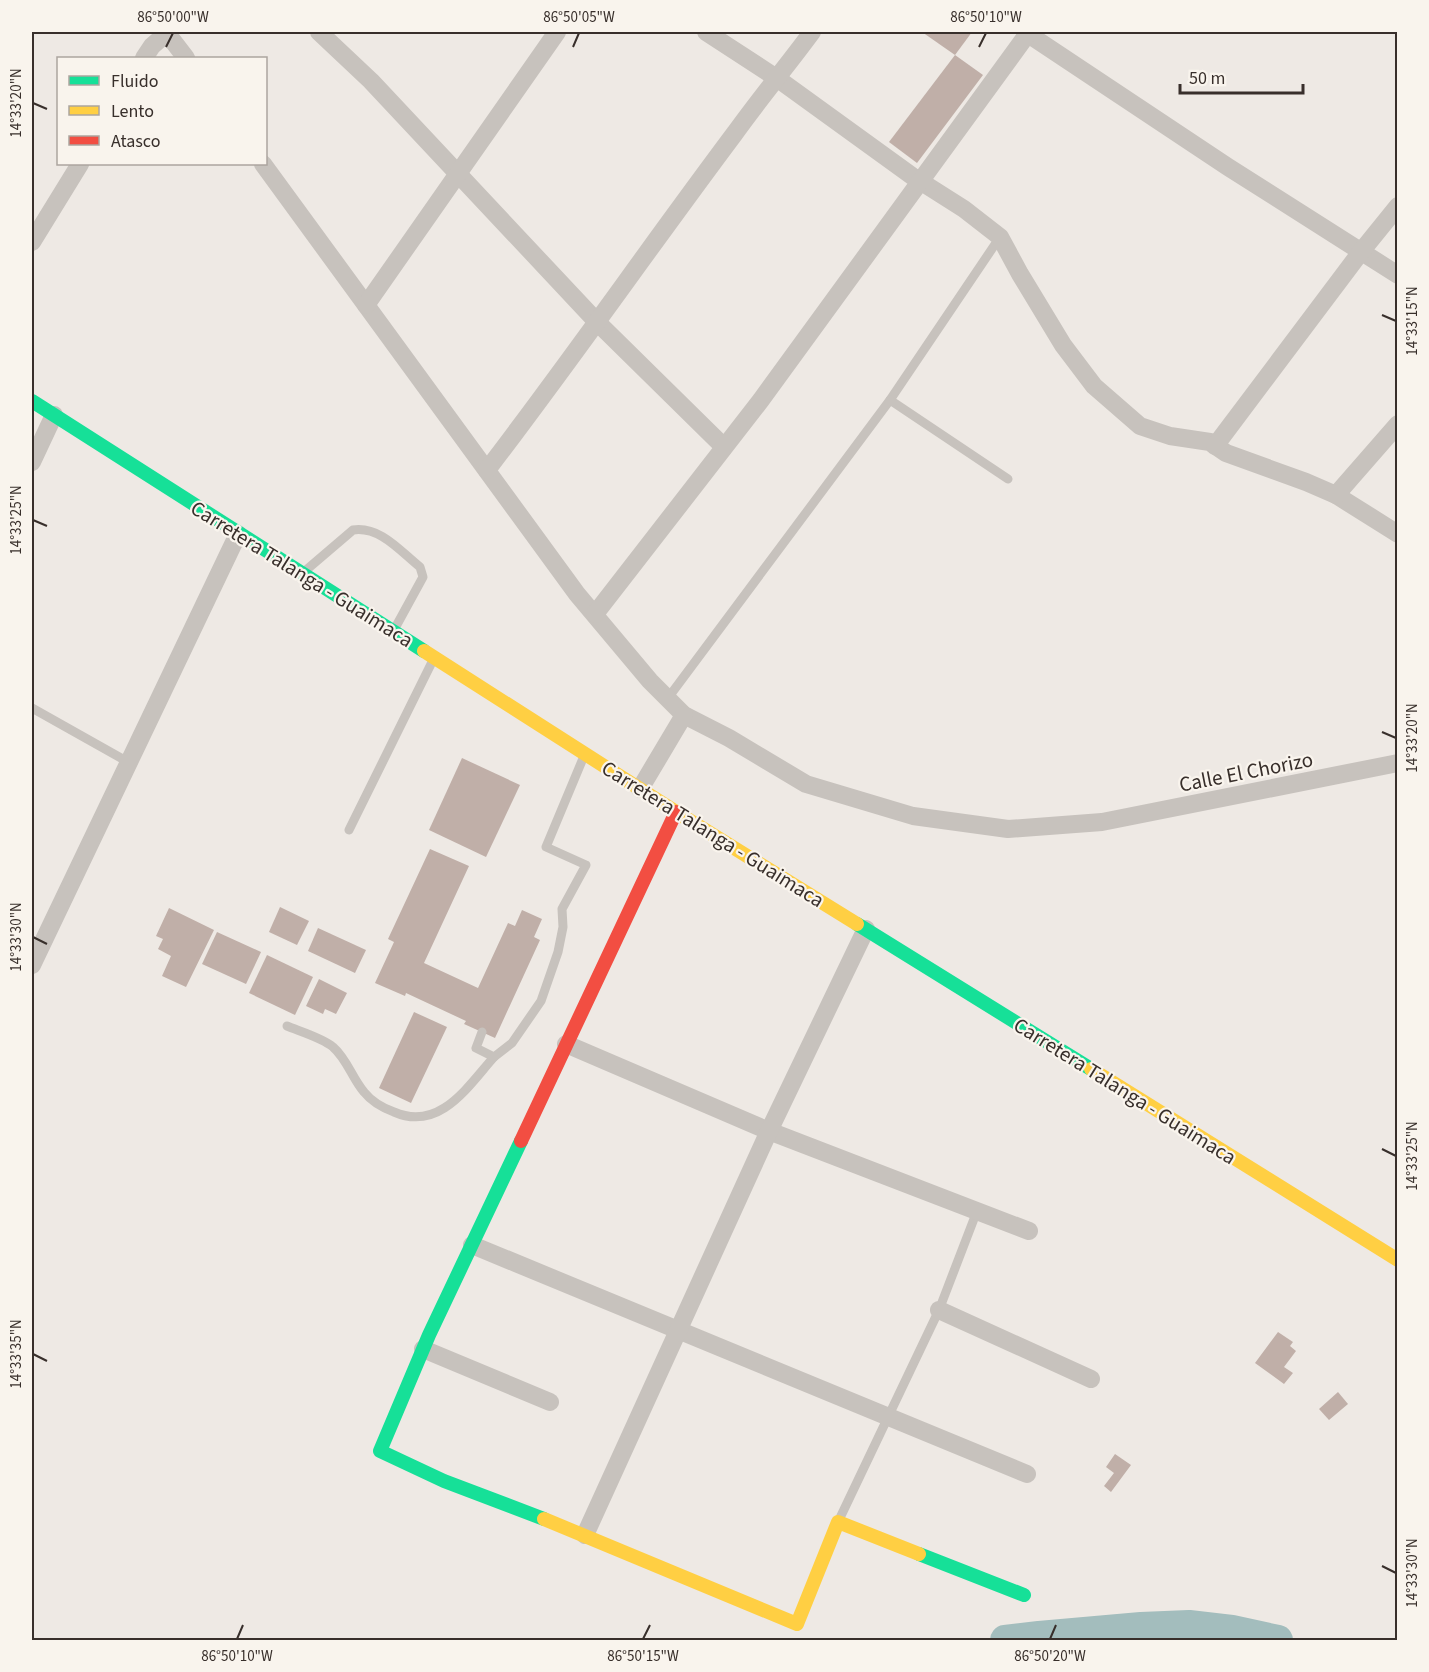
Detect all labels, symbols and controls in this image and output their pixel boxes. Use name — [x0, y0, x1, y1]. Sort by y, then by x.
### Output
text: 86°50'00"W — [137, 7, 209, 28]
text: 86°50'05"W — [543, 7, 615, 28]
text: 86°50'10"W — [950, 7, 1022, 28]
legend — [57, 57, 267, 165]
scale bar — [1180, 57, 1303, 95]
text: 50 m — [1189, 66, 1225, 91]
text: 14°33'20"N — [6, 68, 27, 138]
text: Fluido — [111, 69, 158, 94]
text: Lento — [111, 99, 154, 124]
text: Atasco — [111, 129, 160, 154]
text: 14°33'15"N — [1402, 286, 1423, 356]
text: 14°33'25"N — [6, 485, 27, 555]
street label: Carretera Talanga - Guaimaca — [185, 493, 419, 655]
text: 14°33'20"N — [1402, 703, 1423, 773]
street label: Calle El Chorizo — [1176, 744, 1316, 800]
street label: Carretera Talanga - Guaimaca — [596, 753, 830, 915]
text: 14°33'30"N — [6, 902, 27, 972]
street label: Carretera Talanga - Guaimaca — [1008, 1010, 1242, 1172]
text: 14°33'25"N — [1402, 1121, 1423, 1191]
text: 14°33'35"N — [6, 1319, 27, 1389]
text: 14°33'30"N — [1402, 1538, 1423, 1608]
text: 86°50'10"W — [201, 1646, 273, 1667]
text: 86°50'15"W — [607, 1646, 679, 1667]
text: 86°50'20"W — [1014, 1646, 1086, 1667]

